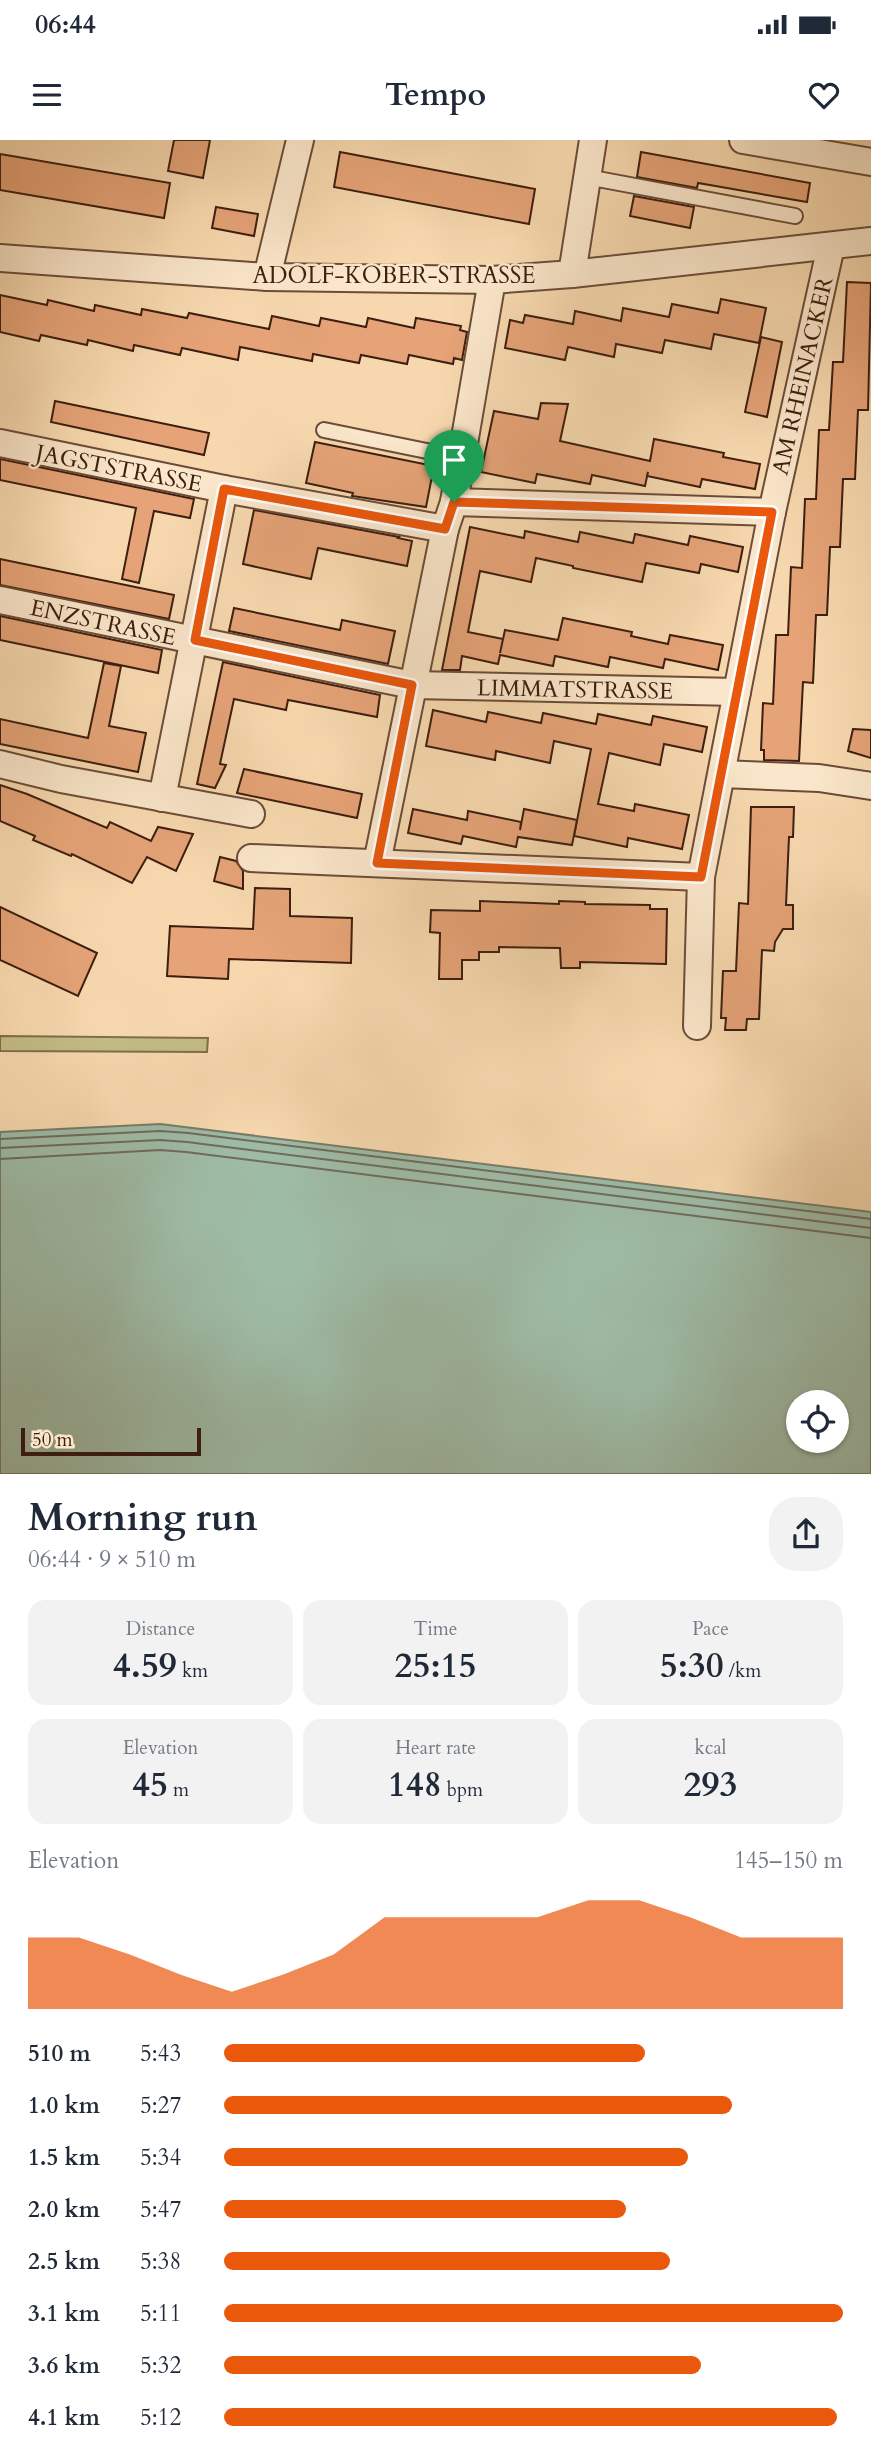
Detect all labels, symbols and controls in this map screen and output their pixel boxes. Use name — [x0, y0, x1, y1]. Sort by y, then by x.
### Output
text: 06:44 — [35, 7, 96, 42]
text: Tempo — [385, 73, 486, 117]
icon: menu — [28, 76, 66, 114]
icon: heart — [805, 76, 843, 114]
street label: ADOLF-KOBER-STRASSE — [252, 260, 536, 291]
street label: AM RHEINACKER — [765, 274, 840, 478]
pin — [424, 430, 484, 502]
street label: JAGSTSTRASSE — [30, 437, 205, 500]
icon: arrive — [435, 441, 473, 479]
street label: ENZSTRASSE — [27, 592, 179, 653]
street label: LIMMATSTRASSE — [477, 672, 673, 707]
map controls — [786, 1390, 849, 1453]
button: locate — [786, 1390, 849, 1453]
scale bar — [21, 1425, 201, 1457]
text: 50 m — [32, 1427, 73, 1453]
text: Morning run — [28, 1492, 258, 1544]
button: share — [769, 1497, 843, 1571]
text: 06:44 · 9 × 510 m — [28, 1544, 196, 1575]
text: Distance — [126, 1616, 195, 1642]
text: Time — [414, 1616, 457, 1642]
text: Pace — [692, 1616, 729, 1642]
text: 4.59 — [113, 1642, 177, 1690]
text: 25:15 — [395, 1642, 476, 1690]
text: 5:30 — [660, 1642, 724, 1690]
text: km — [177, 1658, 208, 1684]
text: /km — [724, 1658, 761, 1684]
text: Elevation — [123, 1735, 198, 1761]
text: Heart rate — [395, 1735, 476, 1761]
text: kcal — [695, 1735, 726, 1761]
text: 45 — [132, 1761, 168, 1809]
text: 148 — [388, 1761, 442, 1809]
text: 293 — [684, 1761, 737, 1809]
text: m — [168, 1777, 189, 1803]
text: bpm — [442, 1777, 483, 1803]
text: Elevation — [28, 1845, 119, 1876]
text: 145–150 m — [734, 1845, 843, 1876]
text: 510 m — [28, 2038, 91, 2069]
text: 5:43 — [140, 2038, 181, 2069]
text: 1.0 km — [28, 2090, 100, 2121]
text: 5:27 — [140, 2090, 181, 2121]
text: 1.5 km — [28, 2142, 100, 2173]
text: 5:34 — [140, 2142, 181, 2173]
text: 2.0 km — [28, 2194, 100, 2225]
text: 5:47 — [140, 2194, 181, 2225]
text: 2.5 km — [28, 2246, 100, 2277]
text: 5:38 — [140, 2246, 181, 2277]
text: 3.1 km — [28, 2298, 100, 2329]
text: 5:11 — [140, 2298, 181, 2329]
text: 3.6 km — [28, 2350, 100, 2381]
text: 5:32 — [140, 2350, 181, 2381]
text: 4.1 km — [28, 2402, 100, 2433]
text: 5:12 — [140, 2402, 181, 2433]

